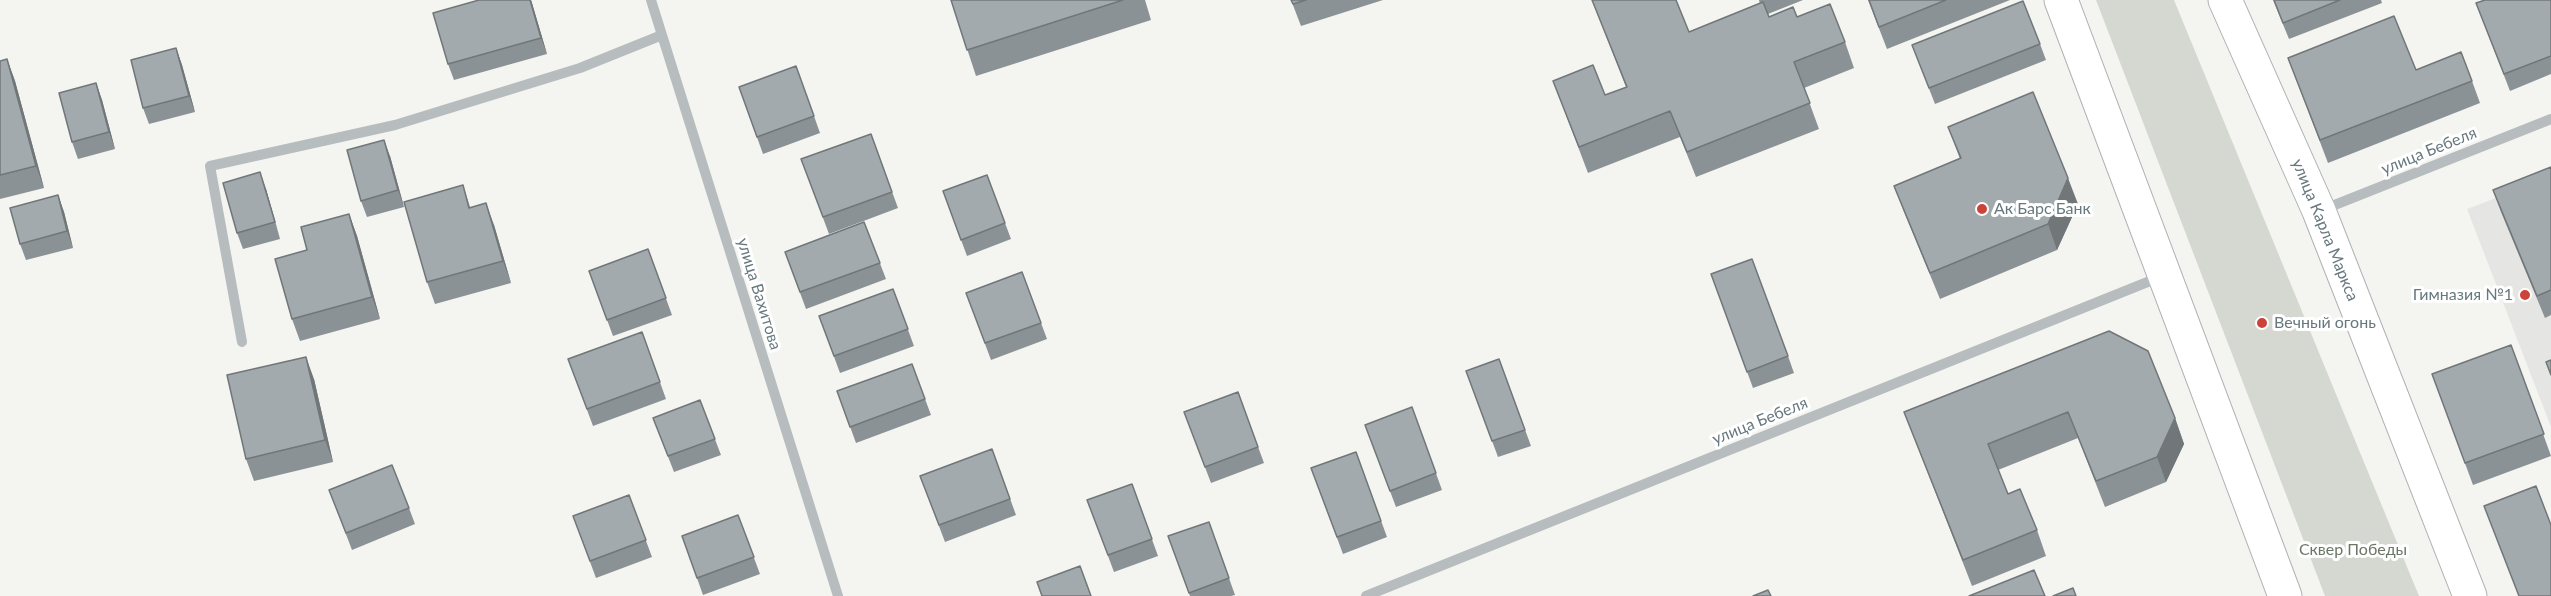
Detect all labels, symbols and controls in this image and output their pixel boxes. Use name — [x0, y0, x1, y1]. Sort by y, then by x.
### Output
street label: улица Бебеля — [2378, 123, 2480, 179]
street label: улица Карла Маркса — [2288, 156, 2362, 304]
place label: Ак Барс Банк — [1994, 199, 2091, 219]
marker: Ак Барс Банк — [1975, 202, 1989, 216]
street label: улица Вахитова — [733, 236, 785, 352]
place label: Гимназия №1 — [2413, 285, 2513, 305]
marker: Гимназия №1 — [2518, 288, 2532, 302]
place label: Вечный огонь — [2274, 313, 2376, 333]
marker: Вечный огонь — [2255, 316, 2269, 330]
street label: улица Бебеля — [1709, 393, 1811, 449]
park label: Сквер Победы — [2299, 540, 2407, 560]

